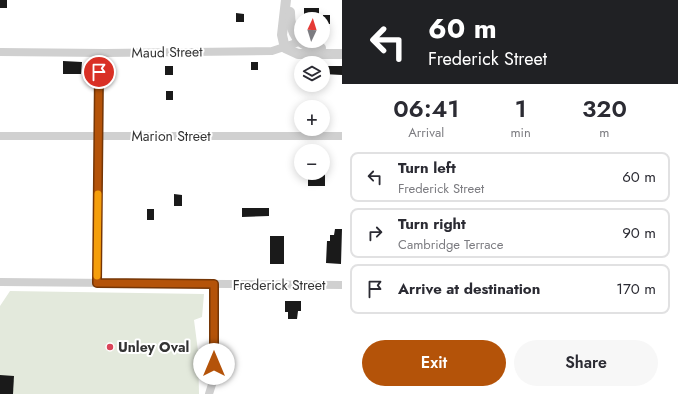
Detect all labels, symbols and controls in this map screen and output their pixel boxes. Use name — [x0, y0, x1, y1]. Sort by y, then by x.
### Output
text: 60 m — [428, 8, 497, 49]
north arrow — [294, 12, 330, 48]
map controls — [294, 12, 330, 180]
icon: left — [362, 16, 414, 68]
street label: Maud Street — [131, 41, 203, 63]
text: Frederick Street — [428, 46, 547, 72]
pin — [82, 55, 116, 89]
button: layers — [294, 56, 330, 92]
icon: arrive — [88, 61, 110, 83]
text: 06:41 — [393, 91, 459, 126]
text: 1 — [515, 91, 526, 126]
text: 320 — [582, 91, 627, 126]
button: + — [294, 100, 330, 136]
text: Arrival — [408, 123, 444, 142]
text: min — [510, 123, 531, 142]
text: m — [599, 123, 609, 142]
street label: Marion Street — [131, 126, 211, 146]
button: − — [294, 144, 330, 180]
text: Turn left — [398, 157, 456, 179]
icon: left — [364, 166, 386, 188]
text: 60 m — [622, 166, 656, 188]
text: Frederick Street — [398, 179, 484, 198]
text: Turn right — [398, 213, 466, 235]
icon: right — [364, 222, 386, 244]
text: 90 m — [622, 222, 656, 244]
text: Cambridge Terrace — [398, 235, 503, 254]
street label: Frederick Street — [233, 275, 326, 295]
icon: arrive — [364, 278, 386, 300]
text: Arrive at destination — [398, 278, 540, 300]
text: 170 m — [616, 278, 656, 300]
place label: Unley Oval — [118, 337, 189, 357]
button: Exit — [362, 340, 506, 386]
button: Share — [514, 340, 658, 386]
marker: Unley Oval — [105, 342, 115, 352]
position arrow — [193, 343, 235, 385]

